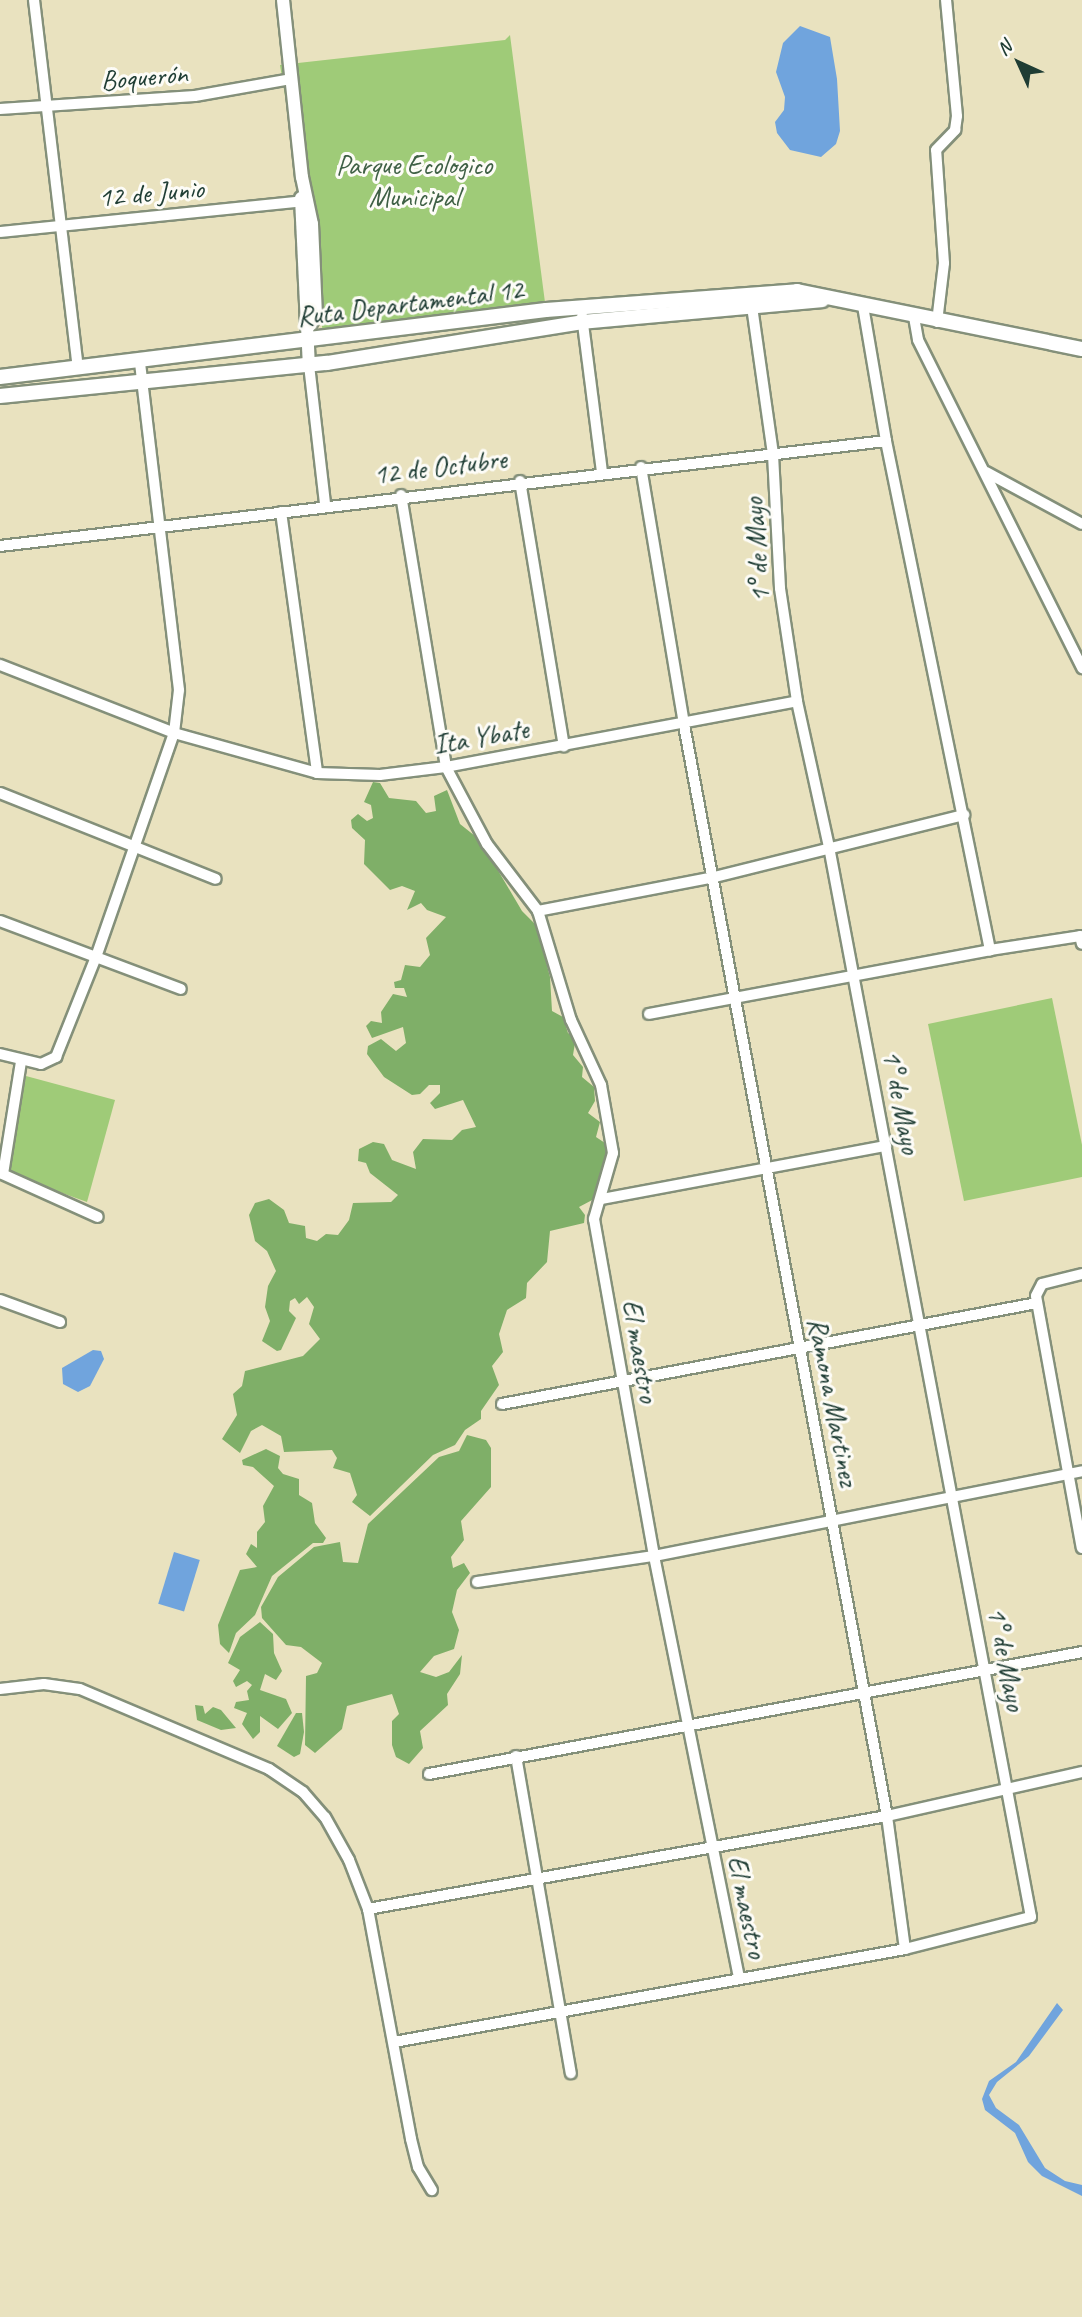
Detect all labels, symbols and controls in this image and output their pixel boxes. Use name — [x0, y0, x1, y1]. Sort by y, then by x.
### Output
north arrow — [984, 28, 1054, 98]
text: N — [992, 36, 1017, 61]
street label: Boquerón — [99, 56, 189, 98]
park label: Parque Ecologico Municipal — [336, 148, 492, 214]
street label: 12 de Junio — [97, 172, 205, 214]
street label: Ruta Departamental 12 — [296, 273, 524, 333]
street label: 12 de Octubre — [372, 442, 508, 492]
street label: 1° de Mayo — [737, 496, 777, 604]
street label: Ita Ybate — [431, 712, 531, 762]
street label: 1° de Mayo — [874, 1047, 928, 1157]
street label: El maestro — [615, 1298, 665, 1404]
street label: Ramona Martinez — [800, 1315, 866, 1489]
street label: 1° de Mayo — [979, 1604, 1033, 1714]
street label: El maestro — [720, 1854, 774, 1960]

